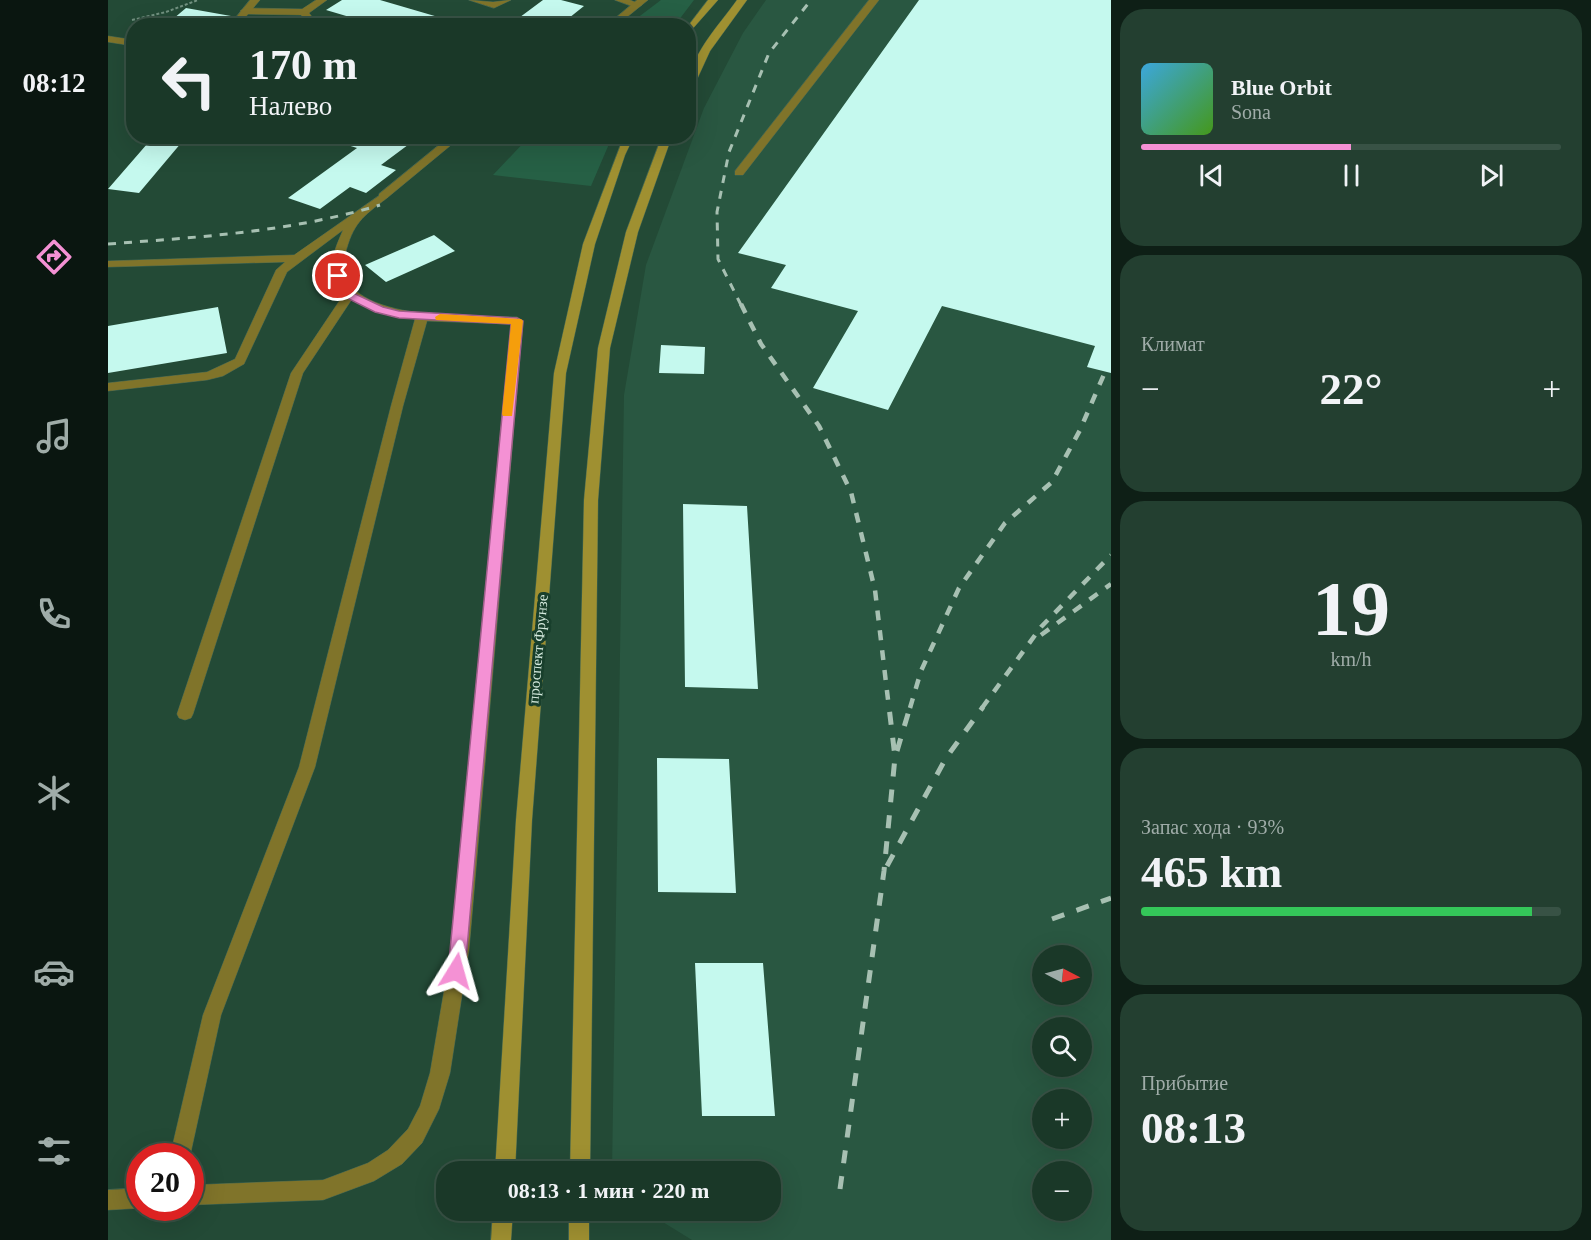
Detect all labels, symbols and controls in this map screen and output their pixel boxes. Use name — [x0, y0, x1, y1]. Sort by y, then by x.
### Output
icon: left — [150, 42, 228, 120]
text: 170 m — [249, 42, 358, 88]
text: 08:12 — [23, 68, 86, 98]
text: Blue Orbit — [1231, 75, 1332, 100]
text: Налево — [249, 91, 332, 121]
text: Sona — [1231, 101, 1271, 123]
icon: previous — [1195, 159, 1228, 192]
icon: pause — [1335, 159, 1368, 192]
icon: next — [1475, 159, 1508, 192]
icon: directions — [33, 236, 75, 278]
pin — [312, 250, 363, 301]
icon: arrive — [321, 259, 354, 292]
text: Климат — [1141, 333, 1205, 355]
text: 22° — [1320, 364, 1383, 414]
text: − — [1141, 371, 1160, 407]
text: + — [1542, 371, 1561, 407]
icon: music — [33, 415, 75, 457]
text: 19 — [1312, 565, 1390, 652]
icon: phone — [33, 593, 75, 635]
street label: проспект Фрунзе — [525, 593, 551, 704]
text: km/h — [1330, 648, 1372, 670]
icon: climate — [33, 772, 75, 814]
text: Запас хода · 93% — [1141, 816, 1284, 838]
text: 465 km — [1141, 847, 1282, 897]
position arrow — [424, 939, 488, 1003]
north arrow — [1032, 945, 1092, 1005]
map controls — [1032, 945, 1092, 1221]
icon: car — [33, 951, 75, 993]
button: search — [1032, 1017, 1092, 1077]
text: Прибытие — [1141, 1072, 1228, 1094]
button: + — [1032, 1089, 1092, 1149]
text: 08:13 — [1141, 1103, 1246, 1153]
icon: filters — [33, 1130, 75, 1172]
speed limit sign: 20 — [126, 1143, 204, 1221]
button: − — [1032, 1161, 1092, 1221]
text: 08:13 · 1 мин · 220 m — [508, 1178, 709, 1203]

